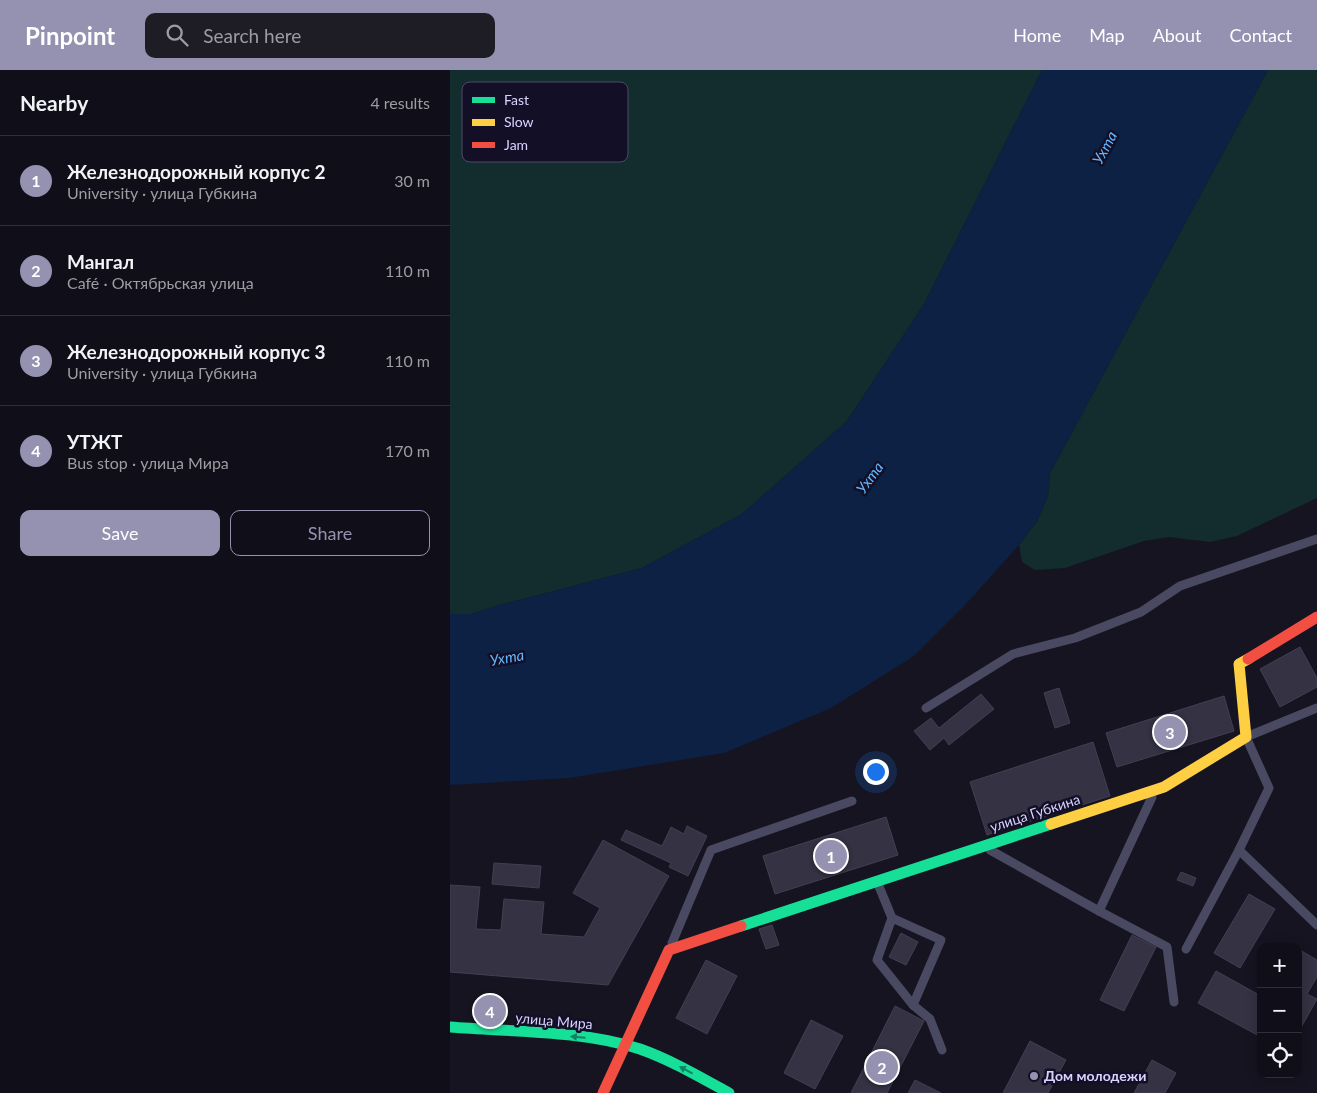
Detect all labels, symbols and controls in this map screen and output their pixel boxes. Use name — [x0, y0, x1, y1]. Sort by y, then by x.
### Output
search box — [145, 13, 495, 58]
text: Pinpoint — [25, 21, 115, 50]
icon: search — [163, 21, 191, 49]
text: Search here — [203, 24, 301, 47]
text: Home — [1013, 24, 1061, 46]
text: Map — [1089, 24, 1125, 46]
text: About — [1153, 24, 1202, 46]
text: Contact — [1230, 24, 1292, 46]
legend — [462, 82, 628, 162]
text: Nearby — [20, 90, 88, 115]
text: Fast — [504, 91, 529, 108]
text: 4 results — [370, 93, 430, 112]
text: Slow — [504, 113, 534, 130]
water label: Ухта — [1088, 128, 1120, 167]
text: Jam — [504, 136, 528, 153]
text: Железнодорожный корпус 2 — [67, 160, 325, 183]
text: 1 — [31, 171, 41, 190]
text: 30 m — [394, 171, 430, 190]
text: University · улица Губкина — [67, 183, 257, 202]
text: Мангал — [67, 250, 134, 273]
text: 2 — [31, 261, 41, 280]
text: 110 m — [385, 261, 430, 280]
text: Café · Октябрьская улица — [67, 273, 254, 292]
text: Железнодорожный корпус 3 — [67, 340, 325, 363]
text: 3 — [31, 351, 41, 370]
text: 110 m — [385, 351, 430, 370]
text: University · улица Губкина — [67, 363, 257, 382]
text: УТЖТ — [67, 430, 122, 453]
text: 4 — [31, 441, 41, 460]
text: 170 m — [385, 441, 430, 460]
text: Bus stop · улица Мира — [67, 453, 229, 472]
water label: Ухта — [852, 458, 887, 497]
button: Save — [20, 510, 220, 556]
button: Share — [230, 510, 430, 556]
water label: Ухта — [488, 645, 526, 669]
pin: 3 — [1154, 713, 1186, 751]
your location — [863, 759, 889, 785]
street label: улица Губкина — [988, 790, 1082, 835]
pin: 1 — [815, 837, 847, 875]
map controls — [1257, 943, 1302, 1078]
button: + — [1257, 943, 1302, 988]
button: − — [1257, 988, 1302, 1033]
pin: 4 — [474, 992, 506, 1030]
street label: улица Мира — [515, 1009, 593, 1032]
one-way arrow — [570, 1033, 586, 1041]
button: locate — [1257, 1033, 1302, 1078]
pin: 2 — [866, 1048, 898, 1086]
one-way arrow — [678, 1066, 693, 1074]
place label: Дом молодежи — [1044, 1067, 1146, 1084]
marker: Дом молодежи — [1028, 1070, 1040, 1082]

